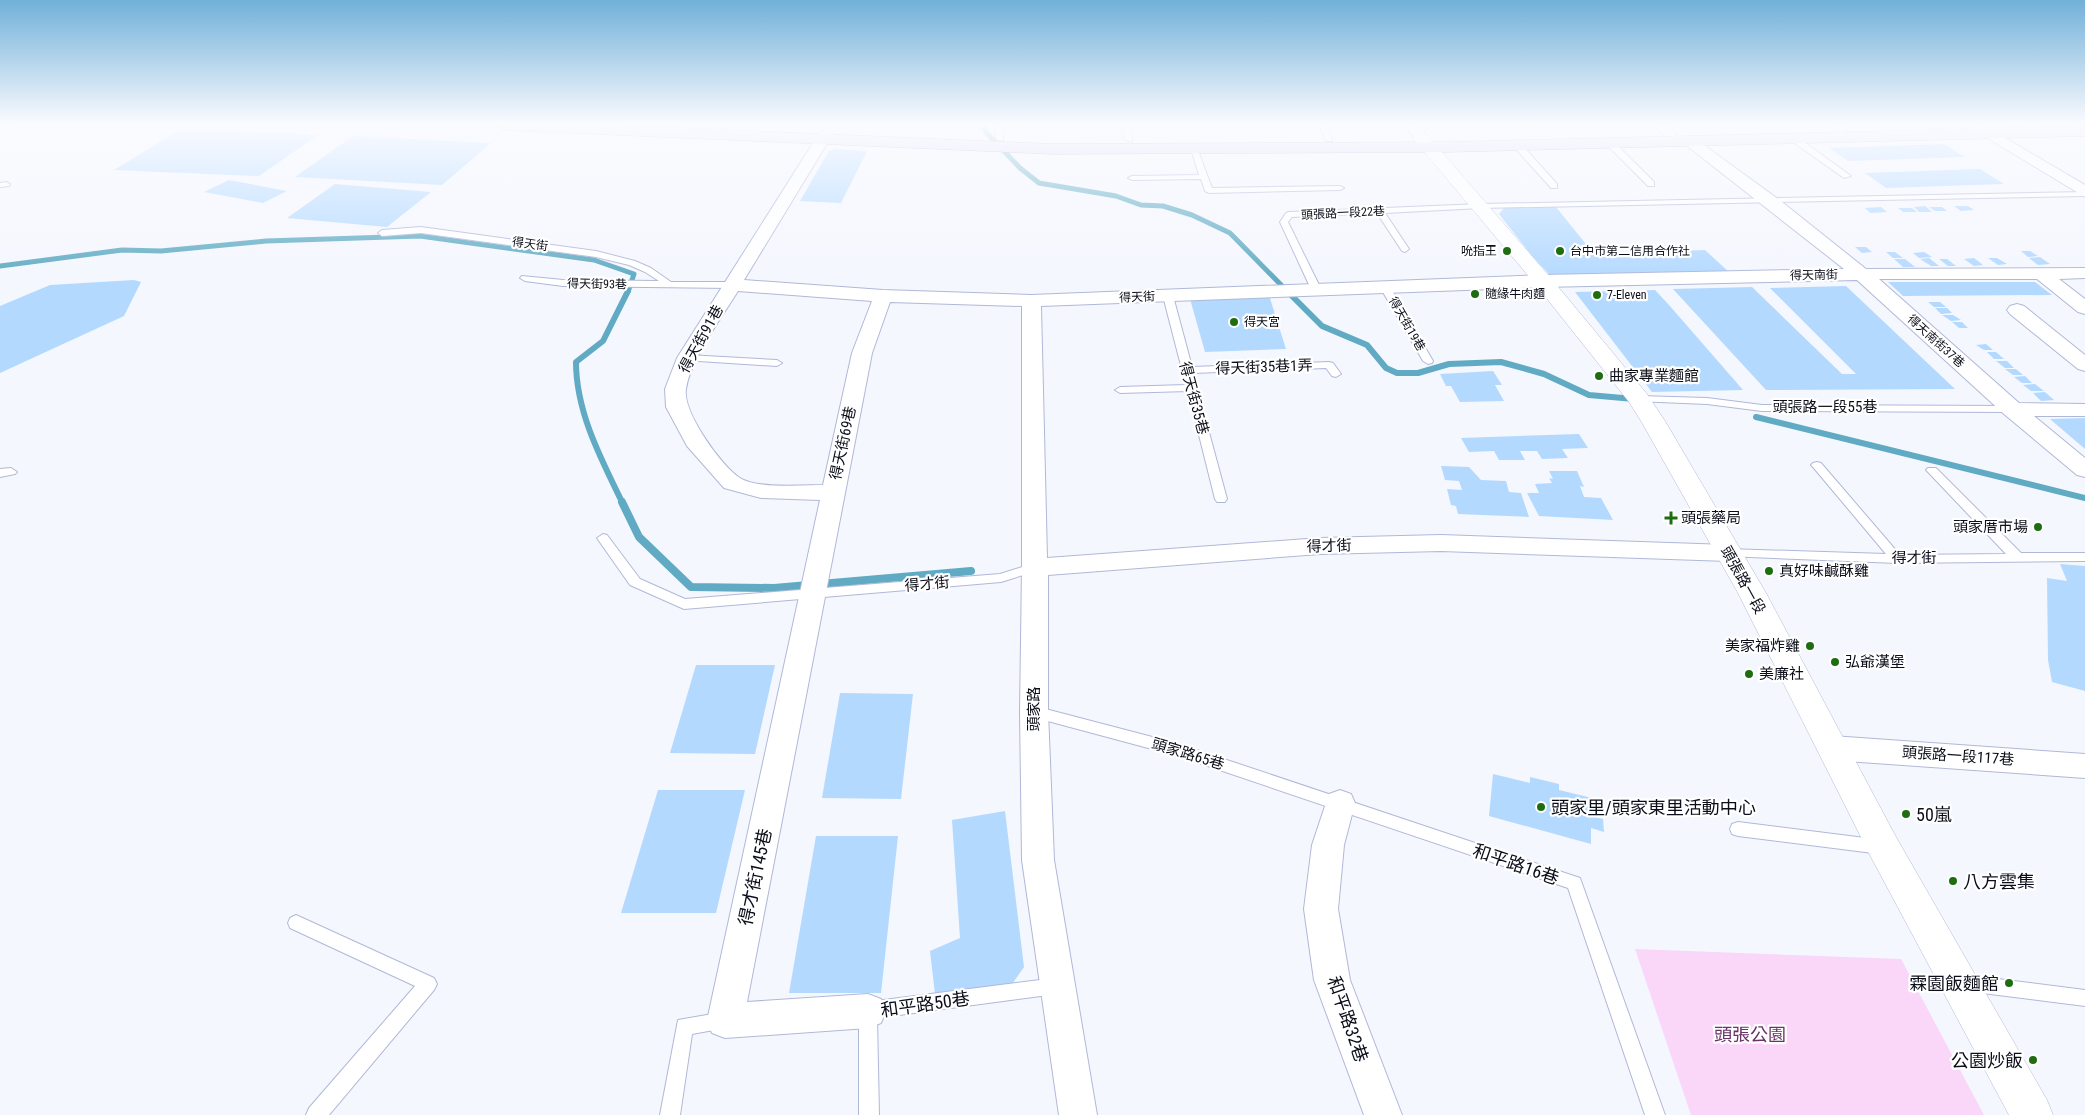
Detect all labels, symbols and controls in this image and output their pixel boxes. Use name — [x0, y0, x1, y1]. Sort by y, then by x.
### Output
street label: 頭張路一段22巷 — [1301, 204, 1385, 222]
street label: 得天街 — [511, 235, 549, 253]
place label: 吮指王 — [1461, 244, 1497, 258]
place label: 台中市第二信用合作社 — [1570, 244, 1690, 258]
marker: 吮指王 — [1501, 245, 1513, 257]
marker: 台中市第二信用合作社 — [1554, 245, 1566, 257]
street label: 得天南街 — [1790, 268, 1838, 282]
street label: 得天街93巷 — [567, 276, 627, 292]
place label: 隨緣牛肉麵 — [1485, 287, 1545, 301]
marker: 隨緣牛肉麵 — [1469, 288, 1481, 300]
place label: 7-Eleven — [1607, 288, 1647, 302]
street label: 得天街 — [1119, 289, 1155, 305]
marker: 7-Eleven — [1591, 289, 1603, 301]
street label: 得天街19巷 — [1386, 295, 1428, 353]
street label: 得天街91巷 — [675, 302, 727, 376]
street label: 得天南街37巷 — [1905, 312, 1967, 370]
place label: 得天宮 — [1244, 315, 1280, 329]
marker: 得天宮 — [1228, 316, 1240, 328]
street label: 得天街35巷1弄 — [1215, 356, 1313, 378]
street label: 得天街35巷 — [1176, 360, 1212, 436]
place label: 曲家專業麵館 — [1609, 367, 1699, 385]
marker: 曲家專業麵館 — [1593, 370, 1605, 382]
street label: 頭張路一段55巷 — [1773, 398, 1877, 416]
street label: 得天街69巷 — [826, 405, 860, 481]
place label: 頭張藥局 — [1681, 509, 1741, 527]
marker: 頭張藥局 — [1665, 512, 1677, 524]
place label: 頭家厝市場 — [1953, 518, 2028, 536]
marker: 頭家厝市場 — [2032, 521, 2044, 533]
street label: 得才街 — [1306, 536, 1352, 556]
street label: 頭張路一段 — [1717, 543, 1769, 617]
street label: 得才街 — [1891, 549, 1937, 567]
place label: 真好味鹹酥雞 — [1779, 562, 1869, 580]
marker: 真好味鹹酥雞 — [1763, 565, 1775, 577]
street label: 得才街 — [904, 573, 950, 595]
place label: 美家福炸雞 — [1725, 637, 1800, 655]
marker: 美家福炸雞 — [1804, 640, 1816, 652]
place label: 弘爺漢堡 — [1845, 653, 1905, 671]
marker: 弘爺漢堡 — [1829, 656, 1841, 668]
place label: 美廉社 — [1759, 665, 1804, 683]
marker: 美廉社 — [1743, 668, 1755, 680]
street label: 頭家路 — [1025, 686, 1043, 732]
street label: 頭家路65巷 — [1150, 734, 1226, 774]
street label: 頭張路一段117巷 — [1901, 743, 2015, 769]
place label: 頭家里/頭家東里活動中心 — [1551, 797, 1756, 818]
marker: 頭家里/頭家東里活動中心 — [1535, 801, 1547, 813]
place label: 50嵐 — [1916, 804, 1952, 825]
marker: 50嵐 — [1900, 808, 1912, 820]
street label: 得才街145巷 — [734, 827, 776, 927]
street label: 和平路16巷 — [1470, 839, 1562, 889]
place label: 八方雲集 — [1963, 871, 2035, 892]
marker: 八方雲集 — [1947, 875, 1959, 887]
street label: 和平路32巷 — [1323, 973, 1373, 1065]
place label: 霖園飯麵館 — [1909, 973, 1999, 994]
marker: 霖園飯麵館 — [2003, 977, 2015, 989]
street label: 和平路50巷 — [879, 987, 971, 1021]
park label: 頭張公園 — [1714, 1024, 1786, 1045]
place label: 公園炒飯 — [1951, 1050, 2023, 1071]
marker: 公園炒飯 — [2027, 1054, 2039, 1066]

